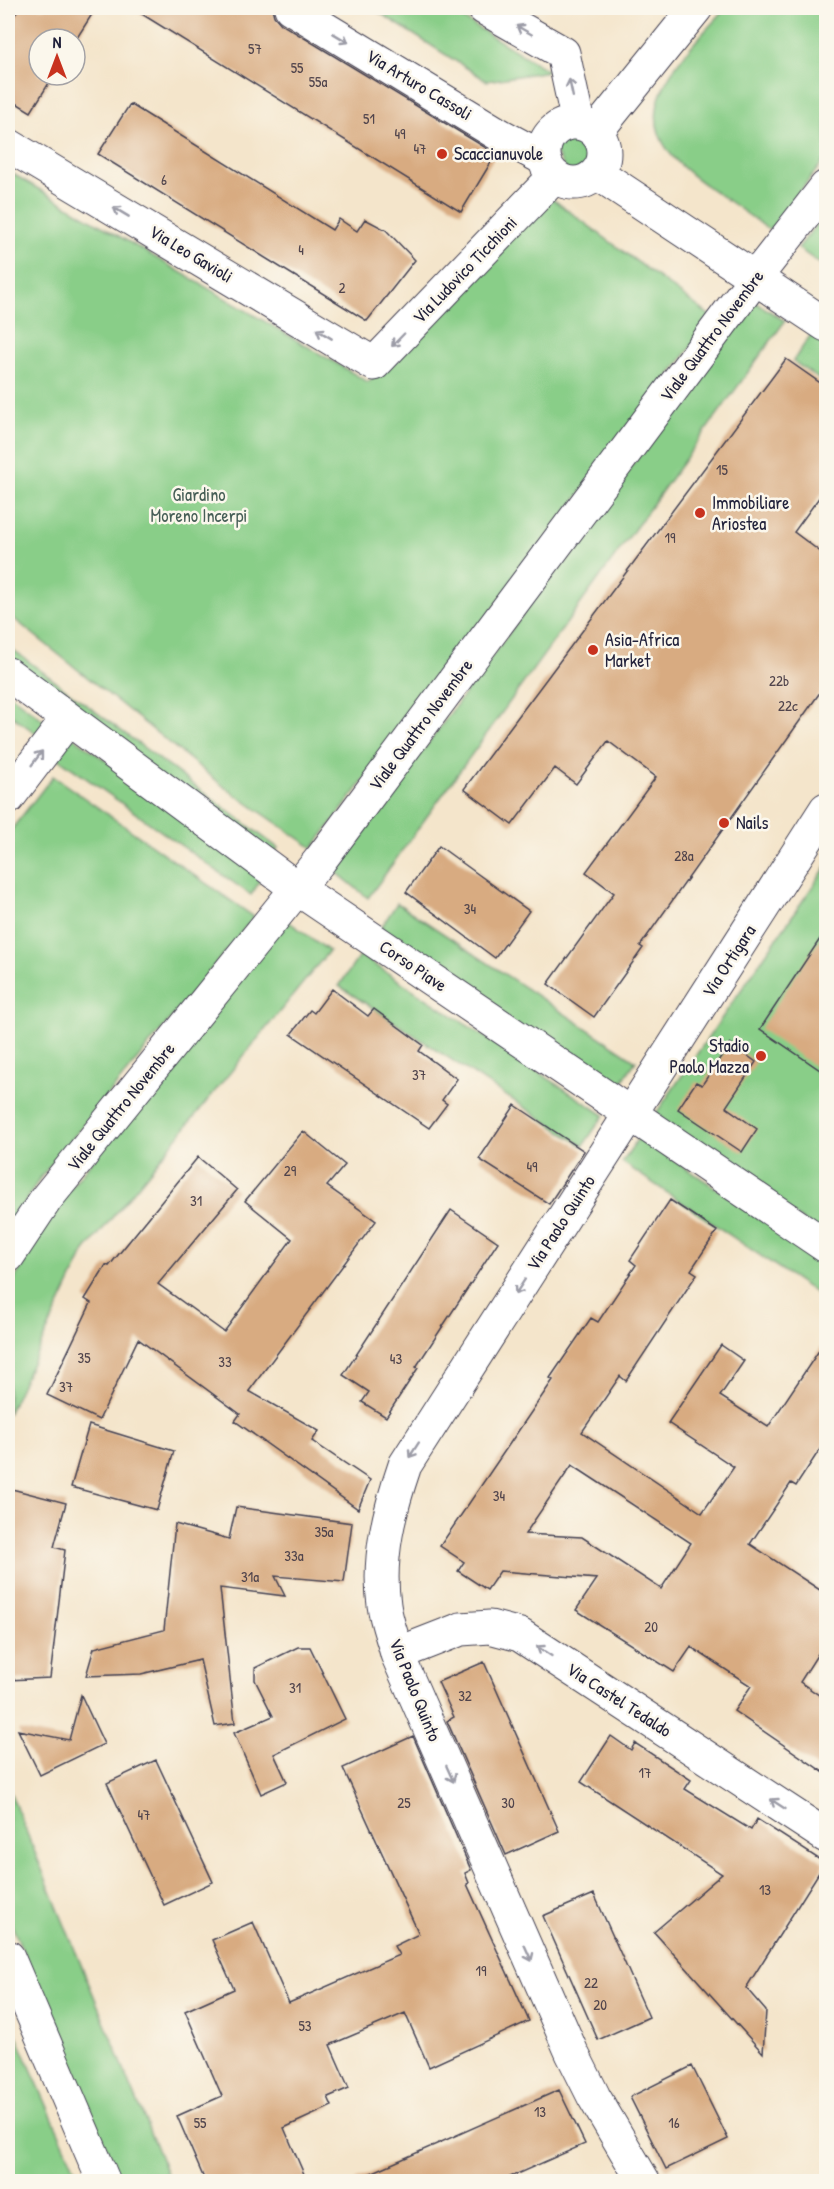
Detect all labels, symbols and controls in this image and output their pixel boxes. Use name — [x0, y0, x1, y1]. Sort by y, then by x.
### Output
one-way arrow — [516, 24, 533, 36]
north arrow — [27, 27, 87, 87]
text: N — [53, 31, 62, 53]
one-way arrow — [332, 32, 349, 44]
house number: 57 — [248, 38, 262, 59]
street label: Via Arturo Cassoli — [362, 43, 477, 126]
house number: 55 — [291, 57, 304, 78]
house number: 55a — [309, 71, 327, 92]
one-way arrow — [564, 79, 576, 98]
house number: 51 — [363, 108, 375, 129]
house number: 49 — [394, 123, 406, 144]
house number: 47 — [413, 138, 427, 159]
place label: Scaccianuvole — [454, 141, 543, 166]
marker: Scaccianuvole — [435, 147, 449, 161]
house number: 6 — [161, 169, 167, 190]
one-way arrow — [113, 206, 130, 218]
street label: Via Ludovico Ticchioni — [407, 210, 522, 329]
street label: Via Leo Gavioli — [145, 219, 238, 288]
house number: 4 — [298, 239, 304, 260]
street label: Viale Quattro Novembre — [654, 265, 769, 407]
house number: 2 — [338, 277, 346, 298]
one-way arrow — [316, 328, 333, 340]
one-way arrow — [391, 332, 405, 347]
house number: 15 — [716, 459, 729, 480]
park label: Giardino Moreno Incerpi — [151, 482, 247, 528]
place label: Immobiliare Ariostea — [712, 490, 789, 536]
marker: Immobiliare Ariostea — [693, 506, 707, 520]
house number: 19 — [665, 527, 676, 548]
place label: Asia-Africa Market — [605, 627, 679, 673]
marker: Asia-Africa Market — [586, 643, 600, 657]
street label: Viale Quattro Novembre — [363, 654, 478, 796]
house number: 22b — [769, 670, 789, 691]
house number: 22c — [778, 695, 798, 716]
one-way arrow — [31, 750, 44, 766]
place label: Nails — [736, 810, 768, 835]
marker: Nails — [717, 816, 731, 830]
house number: 28a — [674, 845, 694, 866]
house number: 34 — [464, 898, 477, 919]
street label: Via Ortigara — [696, 920, 761, 1002]
street label: Corso Piave — [375, 934, 452, 997]
place label: Stadio Paolo Mazza — [670, 1033, 749, 1079]
street label: Viale Quattro Novembre — [61, 1037, 180, 1176]
marker: Stadio Paolo Mazza — [754, 1049, 768, 1063]
house number: 37 — [412, 1064, 426, 1085]
house number: 49 — [526, 1156, 538, 1177]
house number: 29 — [284, 1160, 297, 1181]
street label: Via Paolo Quinto — [520, 1170, 601, 1275]
house number: 31 — [190, 1190, 202, 1211]
one-way arrow — [513, 1278, 525, 1295]
house number: 35 — [77, 1347, 91, 1368]
house number: 43 — [390, 1348, 402, 1369]
house number: 33 — [218, 1351, 232, 1372]
house number: 37 — [59, 1376, 73, 1397]
one-way arrow — [408, 1442, 420, 1458]
house number: 34 — [493, 1485, 506, 1506]
house number: 35a — [315, 1521, 334, 1542]
house number: 33a — [284, 1545, 304, 1566]
house number: 31a — [241, 1566, 259, 1587]
house number: 20 — [644, 1616, 658, 1637]
street label: Via Paolo Quinto — [383, 1635, 447, 1745]
one-way arrow — [537, 1645, 553, 1657]
street label: Via Castel Tedaldo — [562, 1656, 676, 1743]
house number: 31 — [289, 1677, 301, 1698]
house number: 32 — [458, 1685, 472, 1706]
house number: 17 — [639, 1762, 651, 1783]
one-way arrow — [445, 1765, 456, 1783]
house number: 25 — [397, 1792, 411, 1813]
house number: 30 — [501, 1792, 515, 1813]
one-way arrow — [770, 1798, 786, 1810]
house number: 47 — [137, 1804, 151, 1825]
house number: 13 — [759, 1879, 771, 1900]
one-way arrow — [523, 1943, 534, 1961]
house number: 19 — [476, 1960, 487, 1981]
house number: 22 — [584, 1972, 598, 1993]
house number: 20 — [593, 1994, 607, 2015]
house number: 53 — [298, 2015, 312, 2036]
house number: 13 — [534, 2101, 546, 2122]
house number: 55 — [194, 2112, 207, 2133]
house number: 16 — [668, 2112, 680, 2133]

